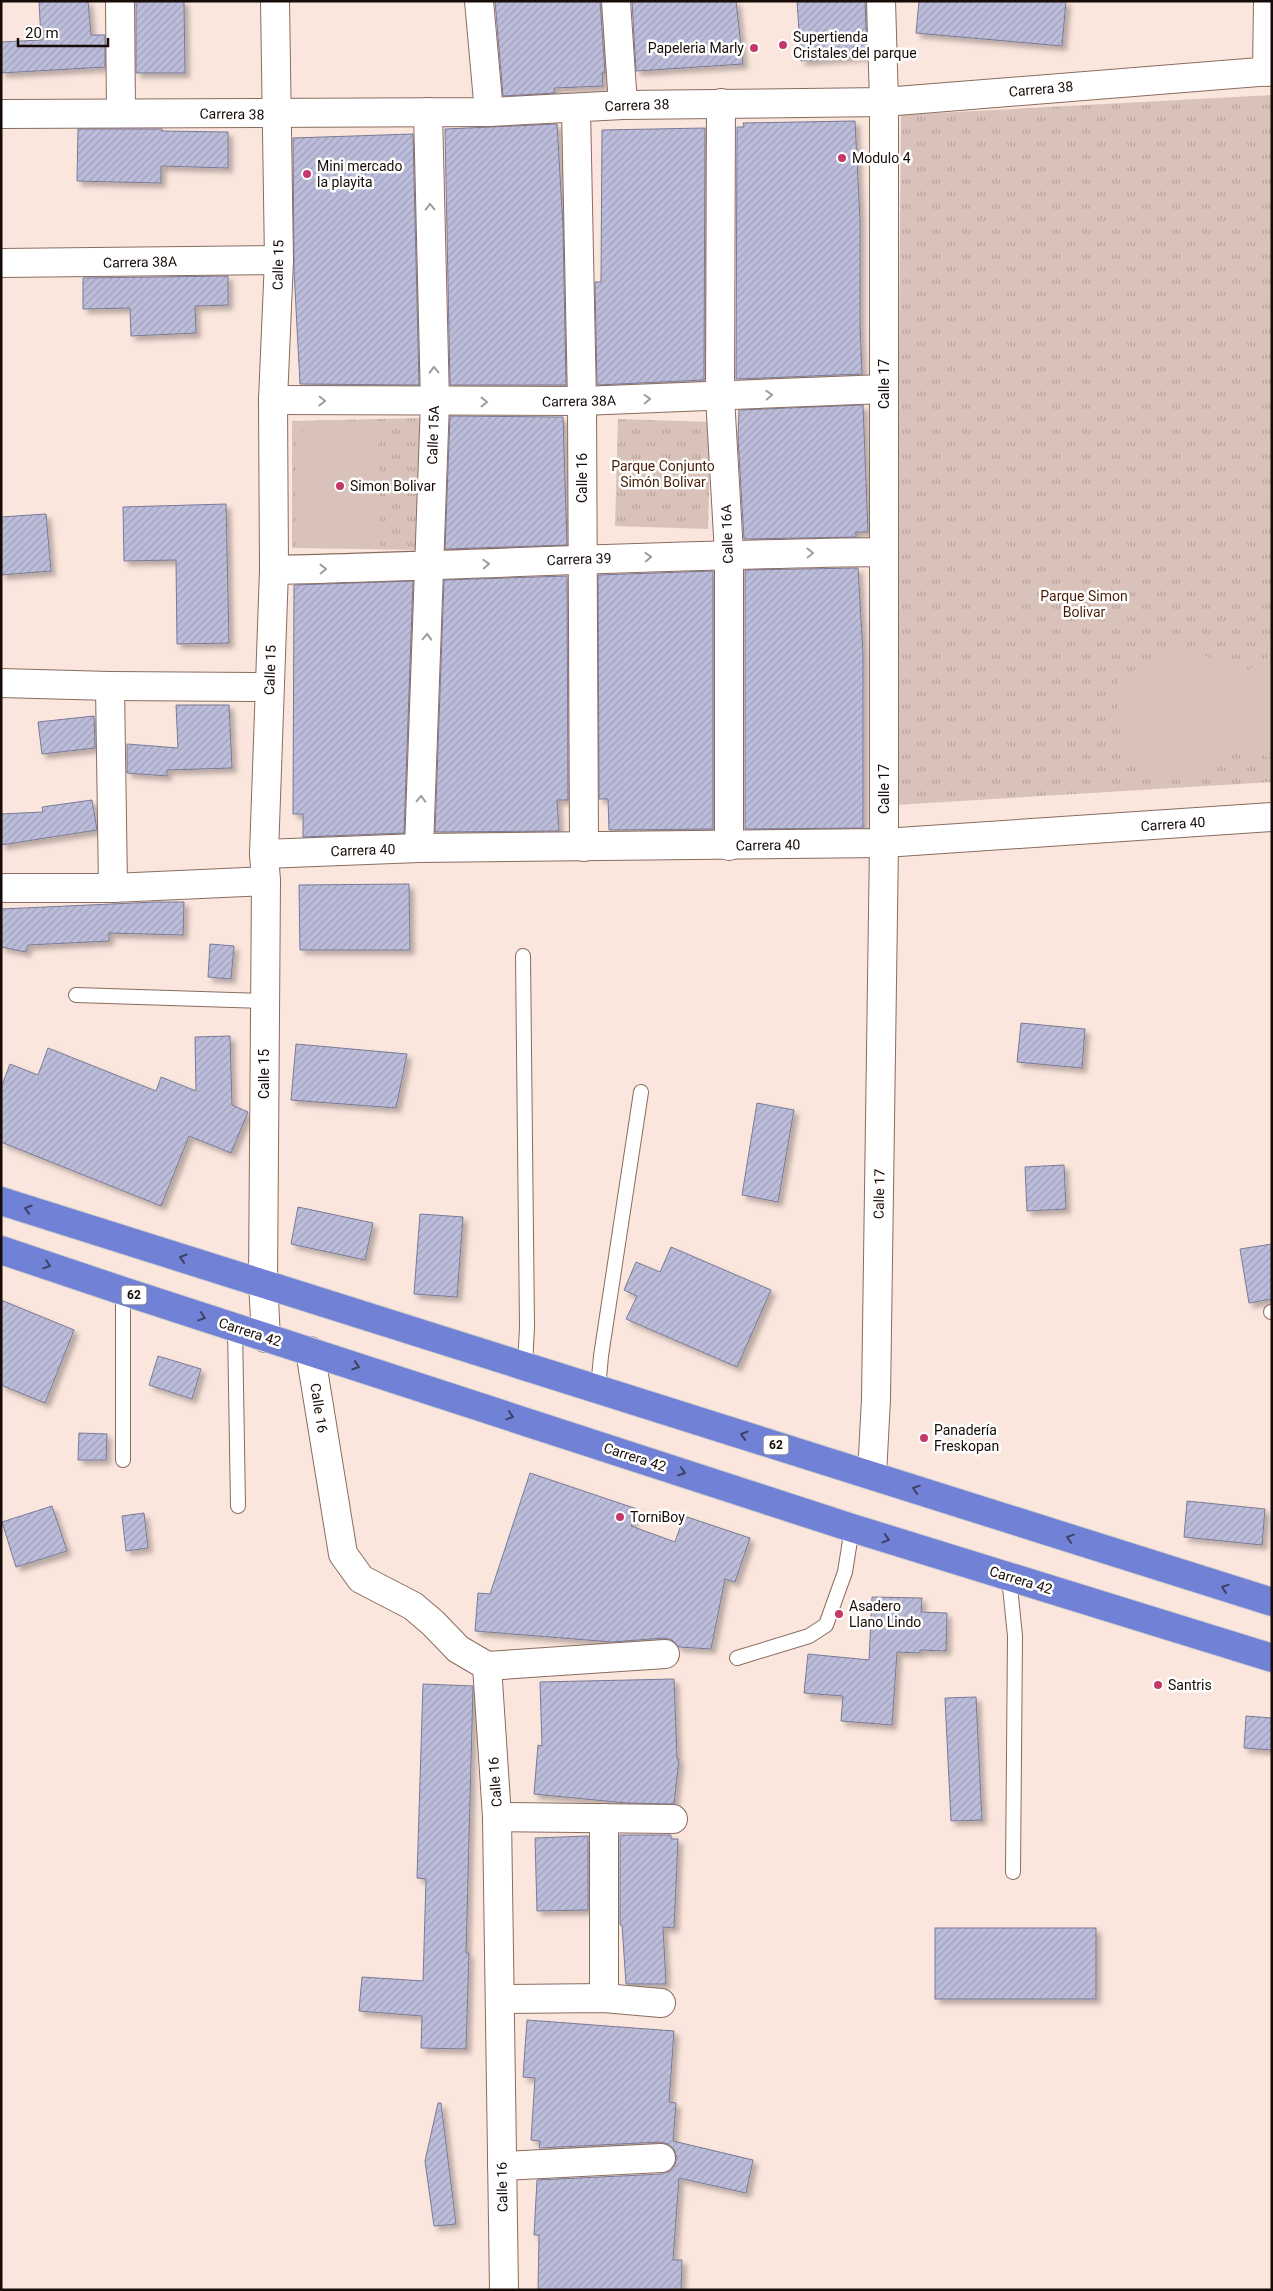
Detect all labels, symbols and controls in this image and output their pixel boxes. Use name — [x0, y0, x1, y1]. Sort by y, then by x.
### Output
scale bar — [18, 15, 108, 47]
text: 20 m — [25, 24, 59, 42]
place label: Supertienda Cristales del parque — [793, 29, 917, 61]
marker: Supertienda Cristales del parque — [777, 39, 789, 51]
place label: Papeleria Marly — [648, 40, 744, 56]
marker: Papeleria Marly — [748, 42, 760, 54]
street label: Carrera 38 — [1008, 78, 1074, 100]
street label: Carrera 38 — [604, 96, 670, 114]
street label: Carrera 38 — [199, 105, 265, 123]
place label: Modulo 4 — [852, 150, 911, 166]
marker: Modulo 4 — [836, 152, 848, 164]
place label: Mini mercado la playita — [317, 158, 402, 190]
marker: Mini mercado la playita — [301, 168, 313, 180]
one-way arrow — [425, 203, 435, 211]
street label: Calle 15 — [270, 240, 286, 290]
street label: Carrera 38A — [103, 253, 177, 271]
street label: Calle 17 — [876, 359, 892, 409]
one-way arrow — [429, 365, 439, 373]
one-way arrow — [765, 389, 773, 400]
street label: Carrera 38A — [542, 392, 616, 410]
one-way arrow — [643, 394, 651, 405]
one-way arrow — [318, 396, 326, 406]
one-way arrow — [480, 397, 488, 407]
street label: Calle 15A — [424, 405, 442, 465]
street label: Calle 16 — [574, 453, 590, 503]
park label: Parque Conjunto Simón Bolivar — [611, 458, 715, 490]
place label: Simon Bolivar — [350, 478, 436, 494]
marker: Simon Bolivar — [334, 480, 346, 492]
street label: Calle 16A — [718, 504, 736, 564]
one-way arrow — [807, 548, 815, 558]
street label: Carrera 39 — [546, 550, 612, 568]
one-way arrow — [644, 551, 652, 562]
one-way arrow — [482, 558, 490, 569]
one-way arrow — [320, 564, 327, 574]
park label: Parque Simon Bolivar — [1040, 588, 1128, 620]
one-way arrow — [422, 633, 432, 640]
street label: Calle 15 — [261, 645, 279, 695]
street label: Calle 17 — [876, 764, 892, 814]
one-way arrow — [416, 795, 426, 803]
street label: Carrera 40 — [1140, 814, 1206, 834]
street label: Carrera 40 — [735, 836, 801, 854]
street label: Carrera 40 — [330, 841, 396, 859]
street label: Calle 15 — [256, 1049, 272, 1099]
street label: Calle 17 — [871, 1169, 887, 1219]
one-way arrow — [24, 1205, 32, 1215]
one-way arrow — [179, 1253, 188, 1263]
one-way arrow — [43, 1260, 51, 1270]
road number: 62 — [122, 1286, 146, 1304]
one-way arrow — [197, 1311, 205, 1321]
street label: Carrera 42 — [217, 1314, 283, 1350]
one-way arrow — [351, 1360, 360, 1370]
street label: Calle 16 — [307, 1382, 331, 1434]
one-way arrow — [506, 1411, 514, 1421]
place label: Panadería Freskopan — [934, 1422, 999, 1454]
one-way arrow — [740, 1431, 749, 1441]
marker: Panadería Freskopan — [918, 1432, 930, 1444]
road number: 62 — [764, 1436, 788, 1454]
street label: Carrera 42 — [602, 1439, 668, 1475]
one-way arrow — [677, 1466, 685, 1476]
one-way arrow — [912, 1485, 920, 1495]
place label: TorniBoy — [630, 1509, 685, 1525]
marker: TorniBoy — [614, 1511, 626, 1523]
one-way arrow — [881, 1533, 890, 1543]
one-way arrow — [1067, 1534, 1075, 1544]
street label: Carrera 42 — [988, 1563, 1054, 1597]
one-way arrow — [1222, 1583, 1230, 1593]
place label: Asadero Llano Lindo — [849, 1598, 921, 1630]
marker: Asadero Llano Lindo — [833, 1608, 845, 1620]
place label: Santris — [1168, 1677, 1212, 1693]
marker: Santris — [1152, 1679, 1164, 1691]
street label: Calle 16 — [485, 1756, 505, 1808]
street label: Calle 16 — [494, 2162, 510, 2212]

